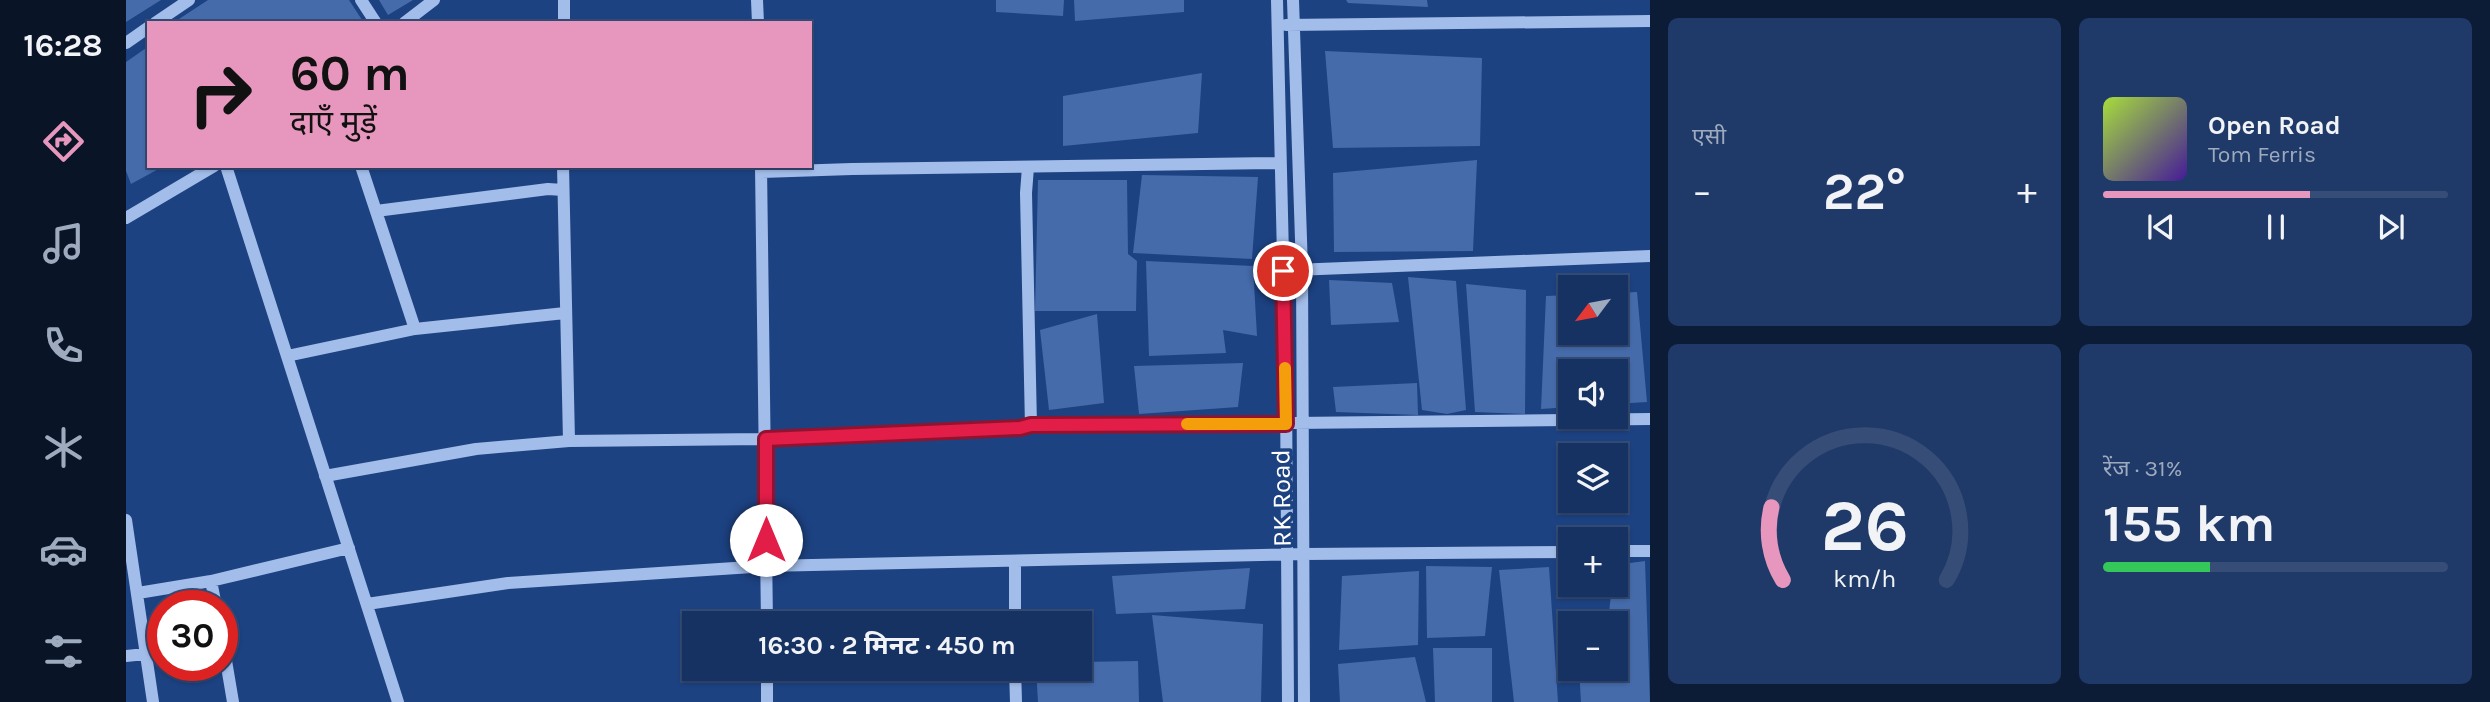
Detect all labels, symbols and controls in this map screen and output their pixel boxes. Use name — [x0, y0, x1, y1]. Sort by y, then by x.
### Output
text: 16:28 — [23, 27, 103, 64]
text: 60 m — [290, 45, 410, 102]
icon: right — [175, 49, 266, 140]
text: दाएँ मुड़ें — [290, 104, 377, 141]
text: Open Road — [2208, 110, 2341, 141]
icon: directions — [39, 117, 88, 166]
text: एसी — [1692, 123, 1726, 150]
text: Tom Ferris — [2208, 141, 2316, 168]
text: 22° — [1823, 161, 1906, 222]
text: − — [1692, 169, 1712, 214]
text: + — [2017, 169, 2037, 214]
icon: previous — [2142, 208, 2180, 246]
icon: pause — [2257, 208, 2295, 246]
icon: next — [2372, 208, 2410, 246]
icon: music — [39, 219, 88, 268]
pin — [1253, 241, 1313, 301]
icon: arrive — [1264, 252, 1302, 290]
north arrow — [1558, 275, 1628, 345]
map controls — [1558, 275, 1628, 681]
icon: phone — [39, 321, 88, 370]
button: sound — [1558, 359, 1628, 429]
icon: climate — [39, 423, 88, 472]
button: layers — [1558, 443, 1628, 513]
street label: RK Road — [1265, 449, 1298, 547]
text: रेंज · 31% — [2103, 455, 2182, 482]
text: 26 — [1820, 483, 1909, 568]
text: 155 km — [2103, 493, 2275, 554]
position arrow — [729, 503, 803, 577]
icon: car — [39, 525, 88, 574]
button: + — [1558, 527, 1628, 597]
text: km/h — [1833, 564, 1896, 593]
speed limit sign: 30 — [147, 590, 238, 681]
button: − — [1558, 611, 1628, 681]
icon: filters — [39, 627, 88, 676]
text: 16:30 · 2 मिनट · 450 m — [758, 630, 1016, 661]

